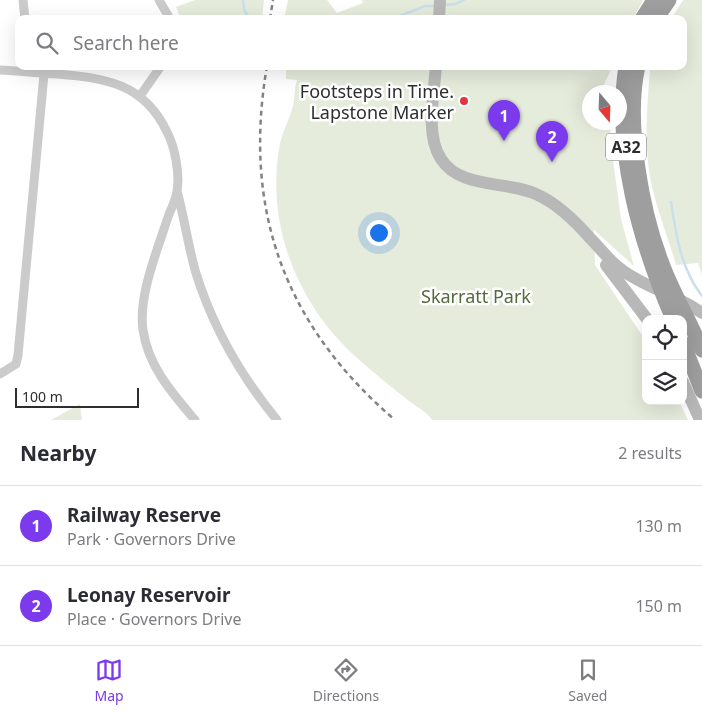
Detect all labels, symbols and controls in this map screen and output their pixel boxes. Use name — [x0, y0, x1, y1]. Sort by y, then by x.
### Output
search box — [15, 15, 687, 70]
icon: search — [33, 29, 61, 57]
text: Search here — [73, 30, 179, 56]
place label: Footsteps in Time. Lapstone Marker — [300, 79, 455, 124]
north arrow — [582, 85, 627, 130]
marker: Footsteps in Time. Lapstone Marker — [458, 95, 470, 107]
pin: 1 — [488, 100, 520, 141]
pin: 2 — [536, 121, 568, 162]
road number: A32 — [606, 134, 646, 160]
your location — [366, 220, 392, 246]
park label: Skarratt Park — [421, 284, 531, 308]
map controls — [642, 315, 687, 405]
button: locate — [642, 315, 687, 360]
button: layers — [642, 360, 687, 405]
scale bar — [15, 385, 139, 408]
text: 100 m — [22, 387, 63, 406]
text: Nearby — [20, 439, 96, 467]
text: 2 results — [618, 442, 682, 464]
text: Railway Reserve — [67, 502, 221, 528]
text: 1 — [31, 515, 41, 537]
text: 130 m — [635, 515, 682, 537]
text: Park · Governors Drive — [67, 528, 236, 550]
text: Leonay Reservoir — [67, 582, 230, 608]
text: 2 — [31, 595, 41, 617]
text: 150 m — [635, 595, 682, 617]
text: Place · Governors Drive — [67, 608, 241, 630]
tab: Map — [95, 656, 124, 705]
tab: Directions — [313, 656, 379, 705]
tab: Saved — [568, 656, 607, 705]

